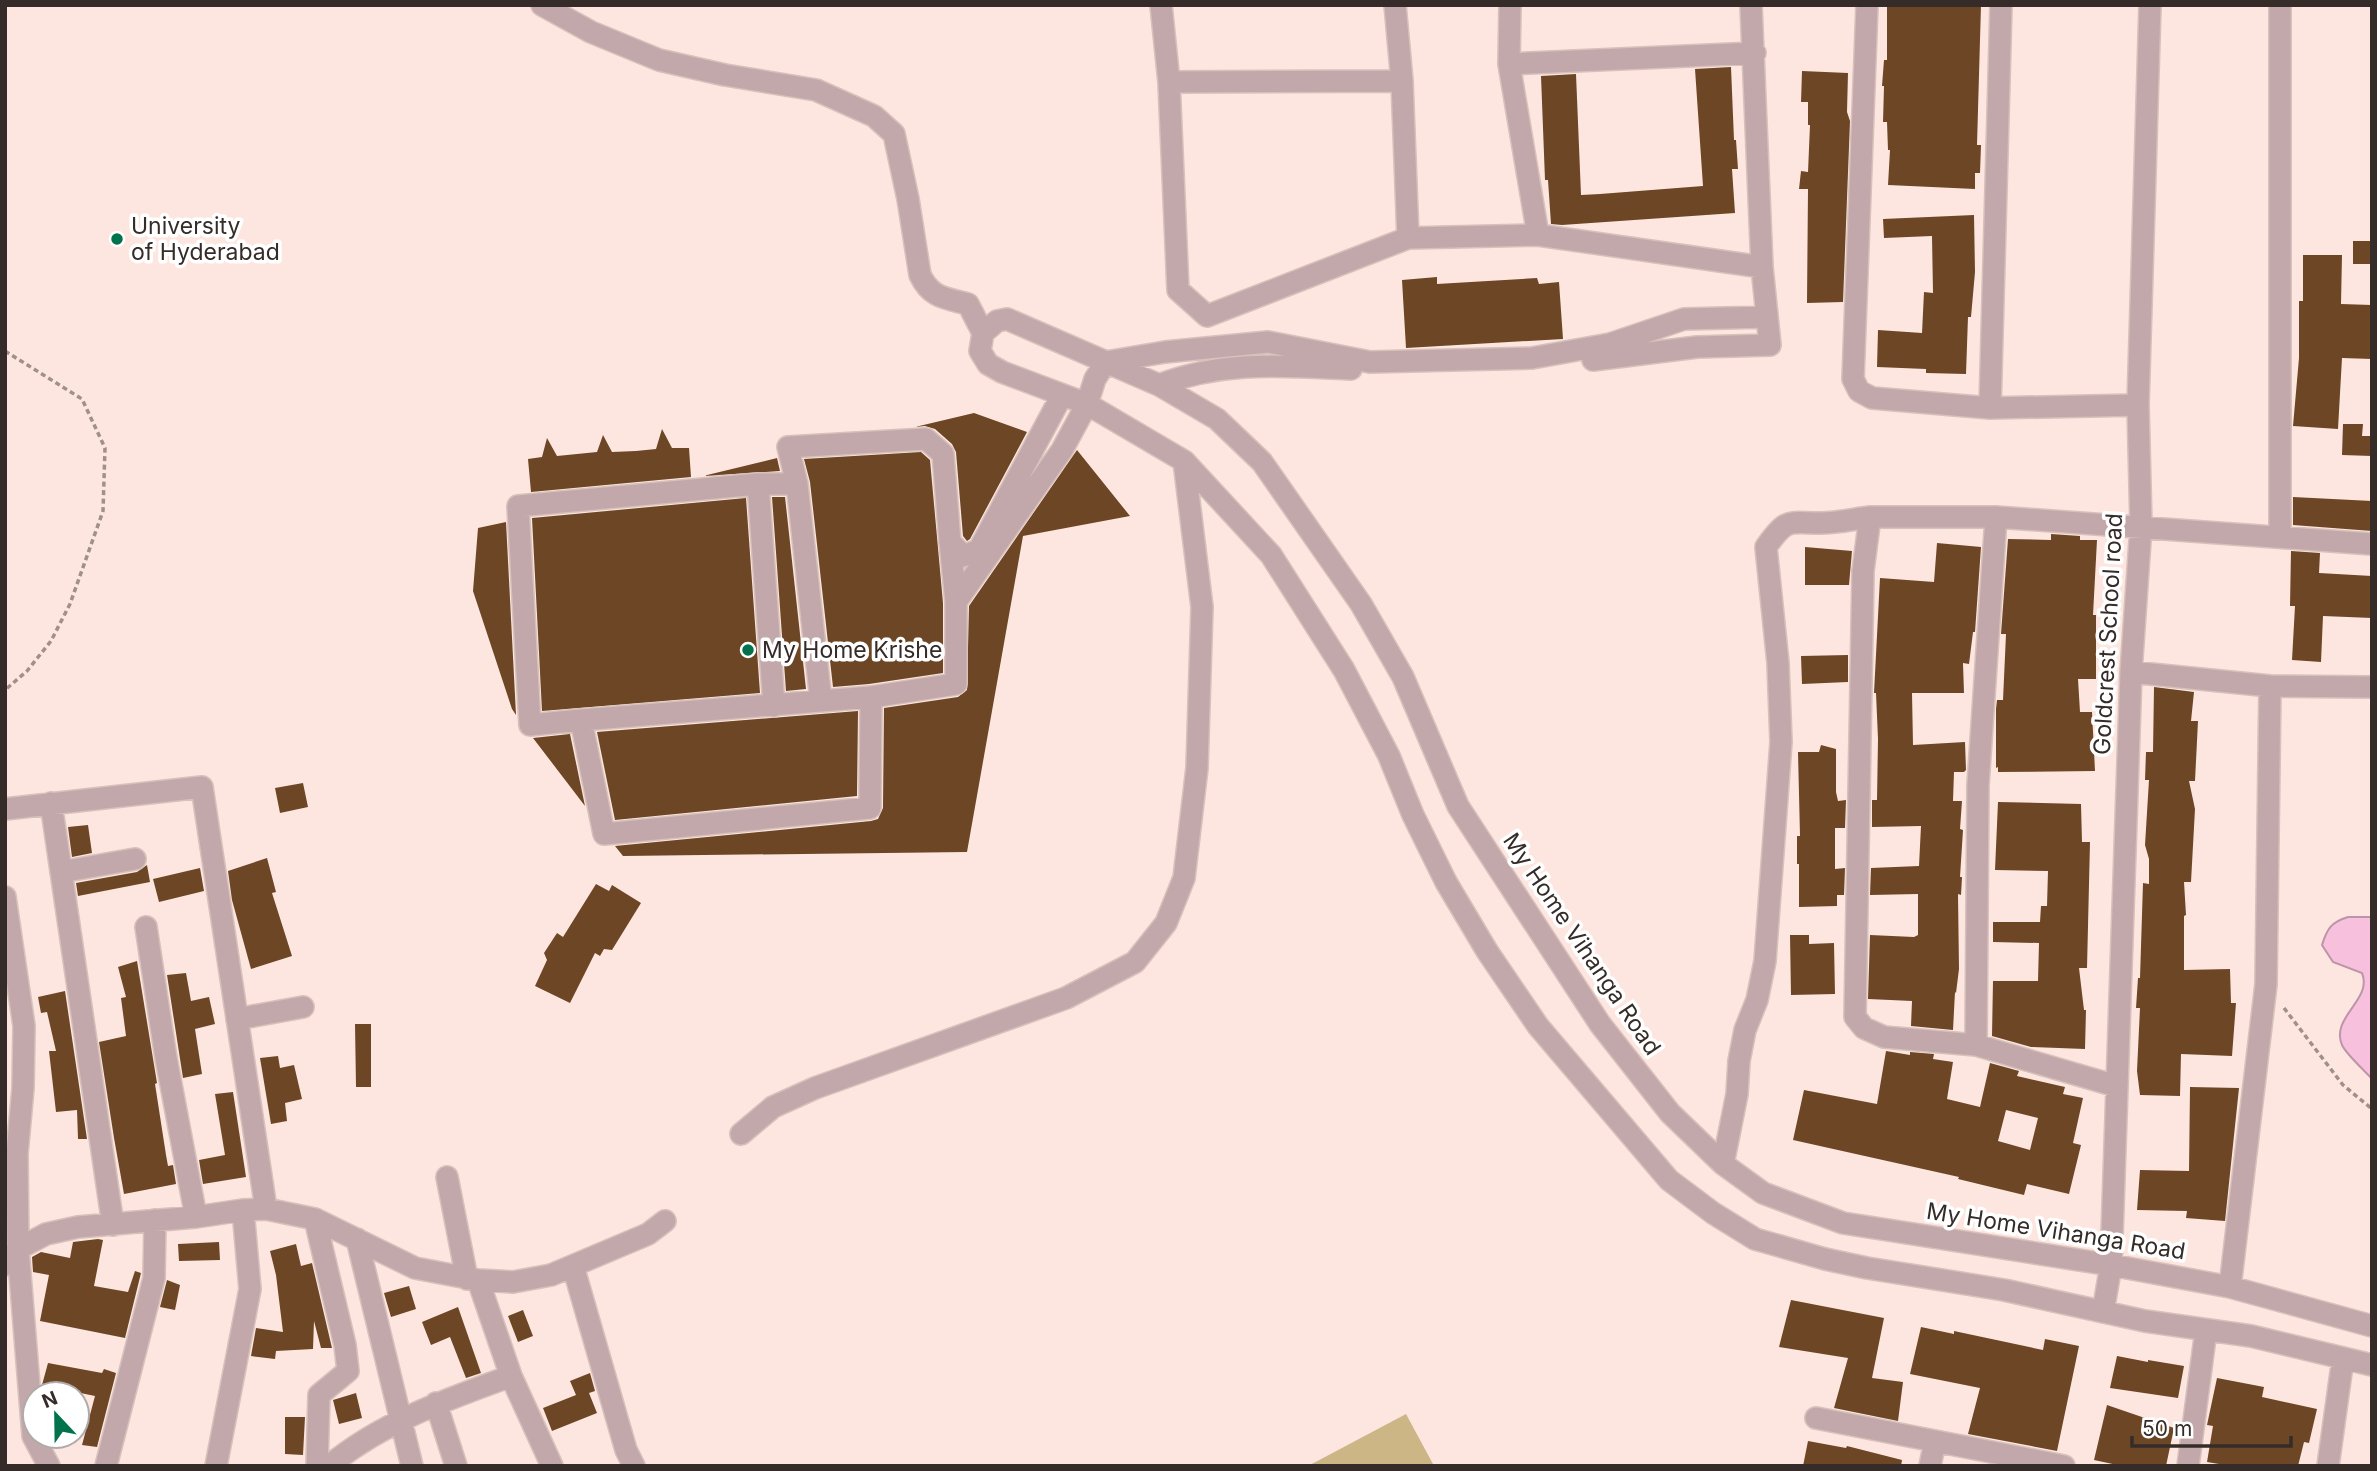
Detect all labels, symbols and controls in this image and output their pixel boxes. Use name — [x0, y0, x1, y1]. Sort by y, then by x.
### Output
place label: University of Hyderabad — [131, 212, 280, 266]
marker: University of Hyderabad — [109, 231, 125, 247]
street label: Goldcrest School road — [2088, 512, 2128, 756]
place label: My Home Krishe — [762, 636, 942, 664]
marker: My Home Krishe — [740, 642, 756, 658]
street label: My Home Vihanga Road — [1497, 828, 1667, 1060]
street label: My Home Vihanga Road — [1925, 1197, 2187, 1265]
north arrow — [21, 1380, 91, 1450]
text: N — [39, 1386, 61, 1413]
scale bar — [2132, 1404, 2291, 1448]
text: 50 m — [2142, 1416, 2192, 1441]

